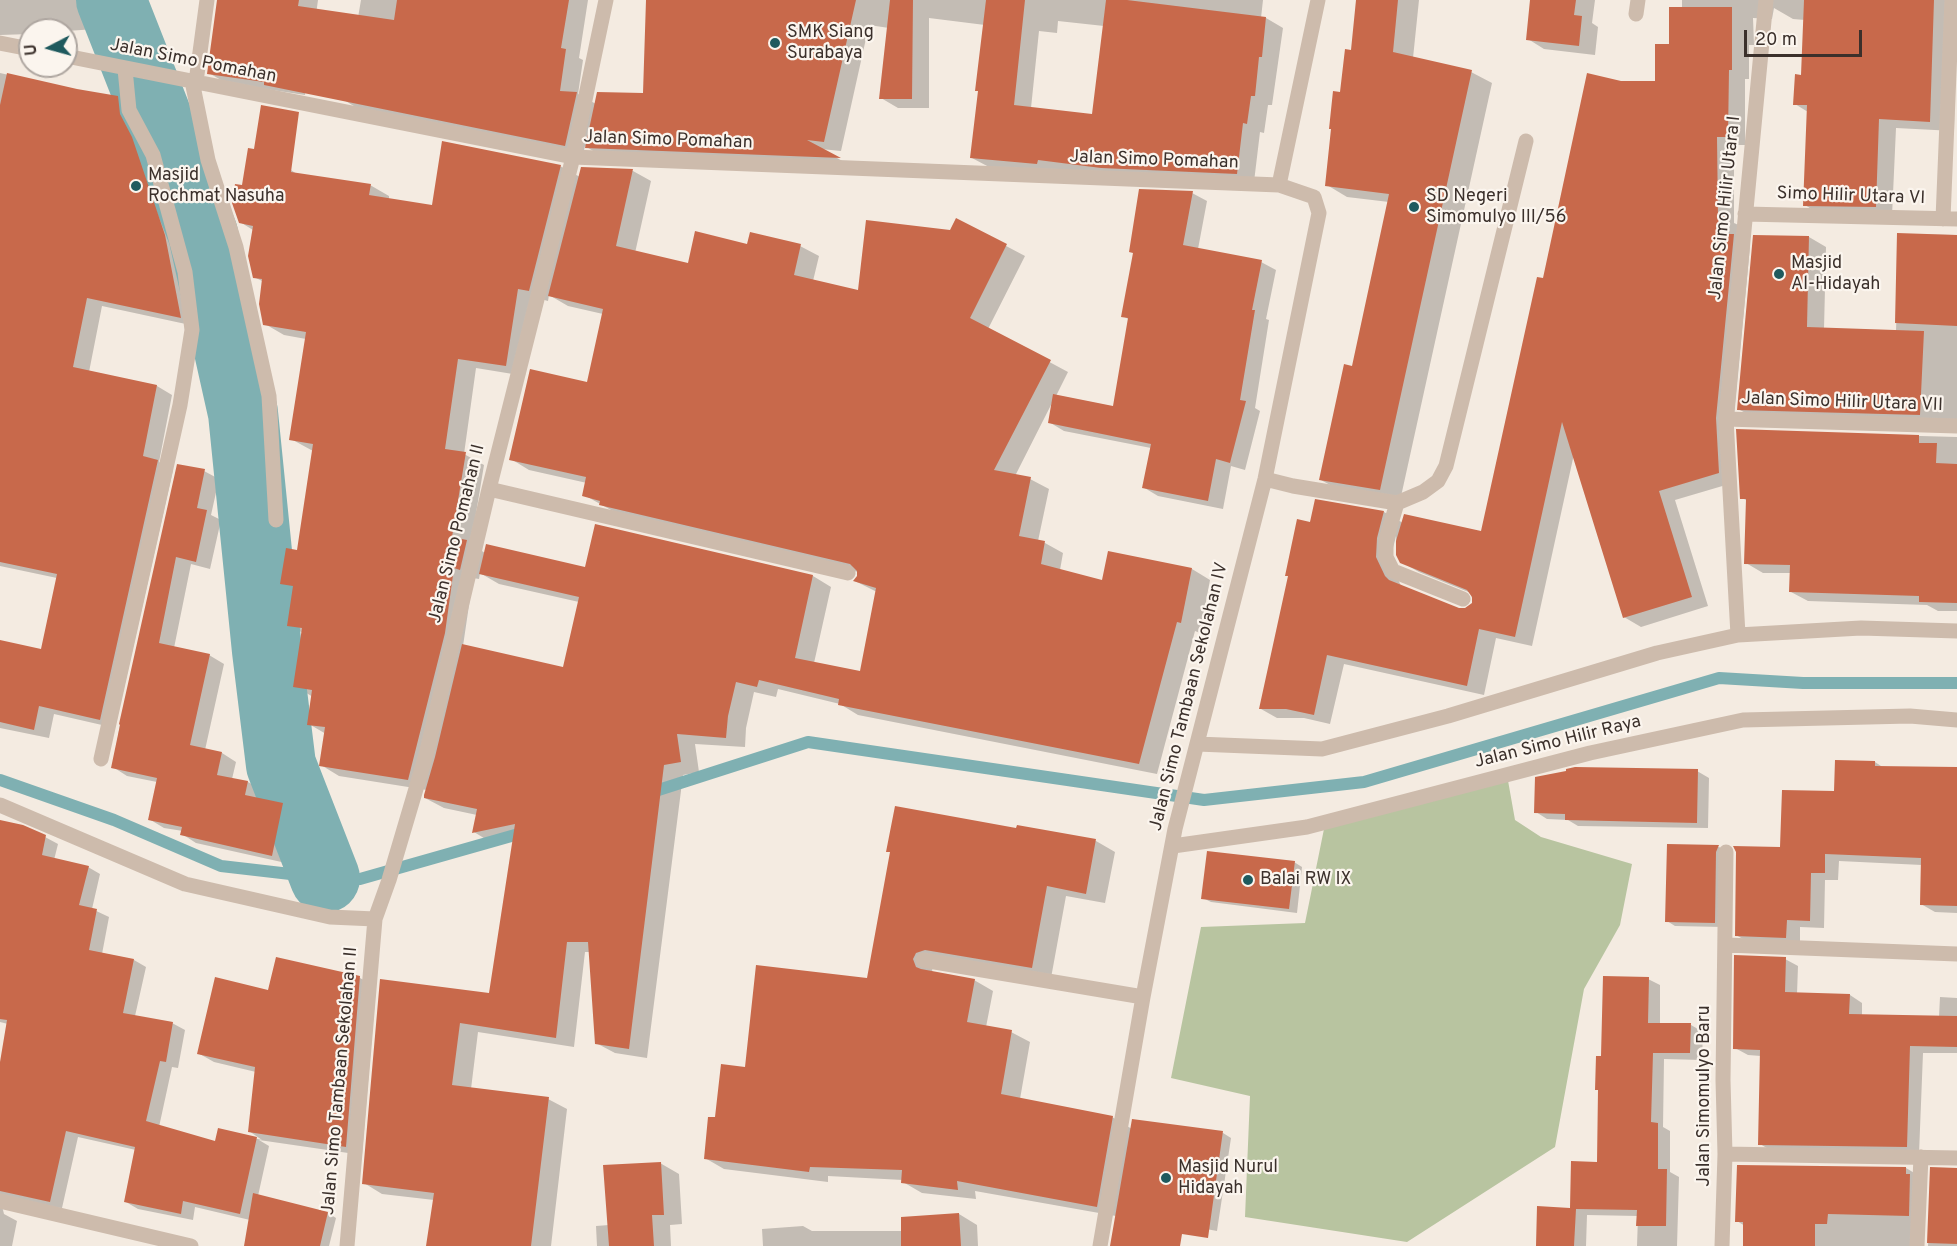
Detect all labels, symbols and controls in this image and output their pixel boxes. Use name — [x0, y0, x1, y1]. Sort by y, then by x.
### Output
north arrow — [18, 18, 78, 78]
scale bar — [1747, 18, 1866, 56]
place label: SMK Siang Surabaya — [787, 22, 874, 64]
text: 20 m — [1755, 29, 1797, 52]
street label: Jalan Simo Pomahan — [108, 35, 278, 89]
marker: SMK Siang Surabaya — [768, 36, 782, 50]
text: U — [22, 43, 43, 56]
street label: Jalan Simo Hilir Utara I — [1706, 115, 1746, 301]
street label: Jalan Simo Pomahan — [583, 127, 753, 155]
street label: Jalan Simo Pomahan — [1069, 147, 1239, 175]
place label: Masjid Rochmat Nasuha — [148, 165, 285, 207]
marker: Masjid Rochmat Nasuha — [129, 179, 143, 193]
street label: Simo Hilir Utara VI — [1776, 184, 1926, 210]
place label: SD Negeri Simomulyo III/56 — [1426, 186, 1567, 228]
marker: SD Negeri Simomulyo III/56 — [1407, 200, 1421, 214]
place label: Masjid Al-Hidayah — [1791, 253, 1880, 296]
marker: Masjid Al-Hidayah — [1772, 267, 1786, 281]
street label: Jalan Simo Hilir Utara VII — [1741, 389, 1943, 417]
street label: Jalan Simo Pomahan II — [425, 442, 491, 626]
street label: Jalan Simo Tambaan Sekolahan IV — [1146, 561, 1234, 833]
street label: Jalan Simo Hilir Raya — [1473, 712, 1643, 774]
place label: Balai RW IX — [1260, 869, 1351, 891]
marker: Balai RW IX — [1241, 873, 1255, 887]
street label: Jalan Simo Tambaan Sekolahan II — [319, 946, 363, 1216]
street label: Jalan Simomulyo Baru — [1694, 1005, 1716, 1187]
place label: Masjid Nurul Hidayah — [1178, 1157, 1278, 1200]
marker: Masjid Nurul Hidayah — [1159, 1171, 1173, 1185]

